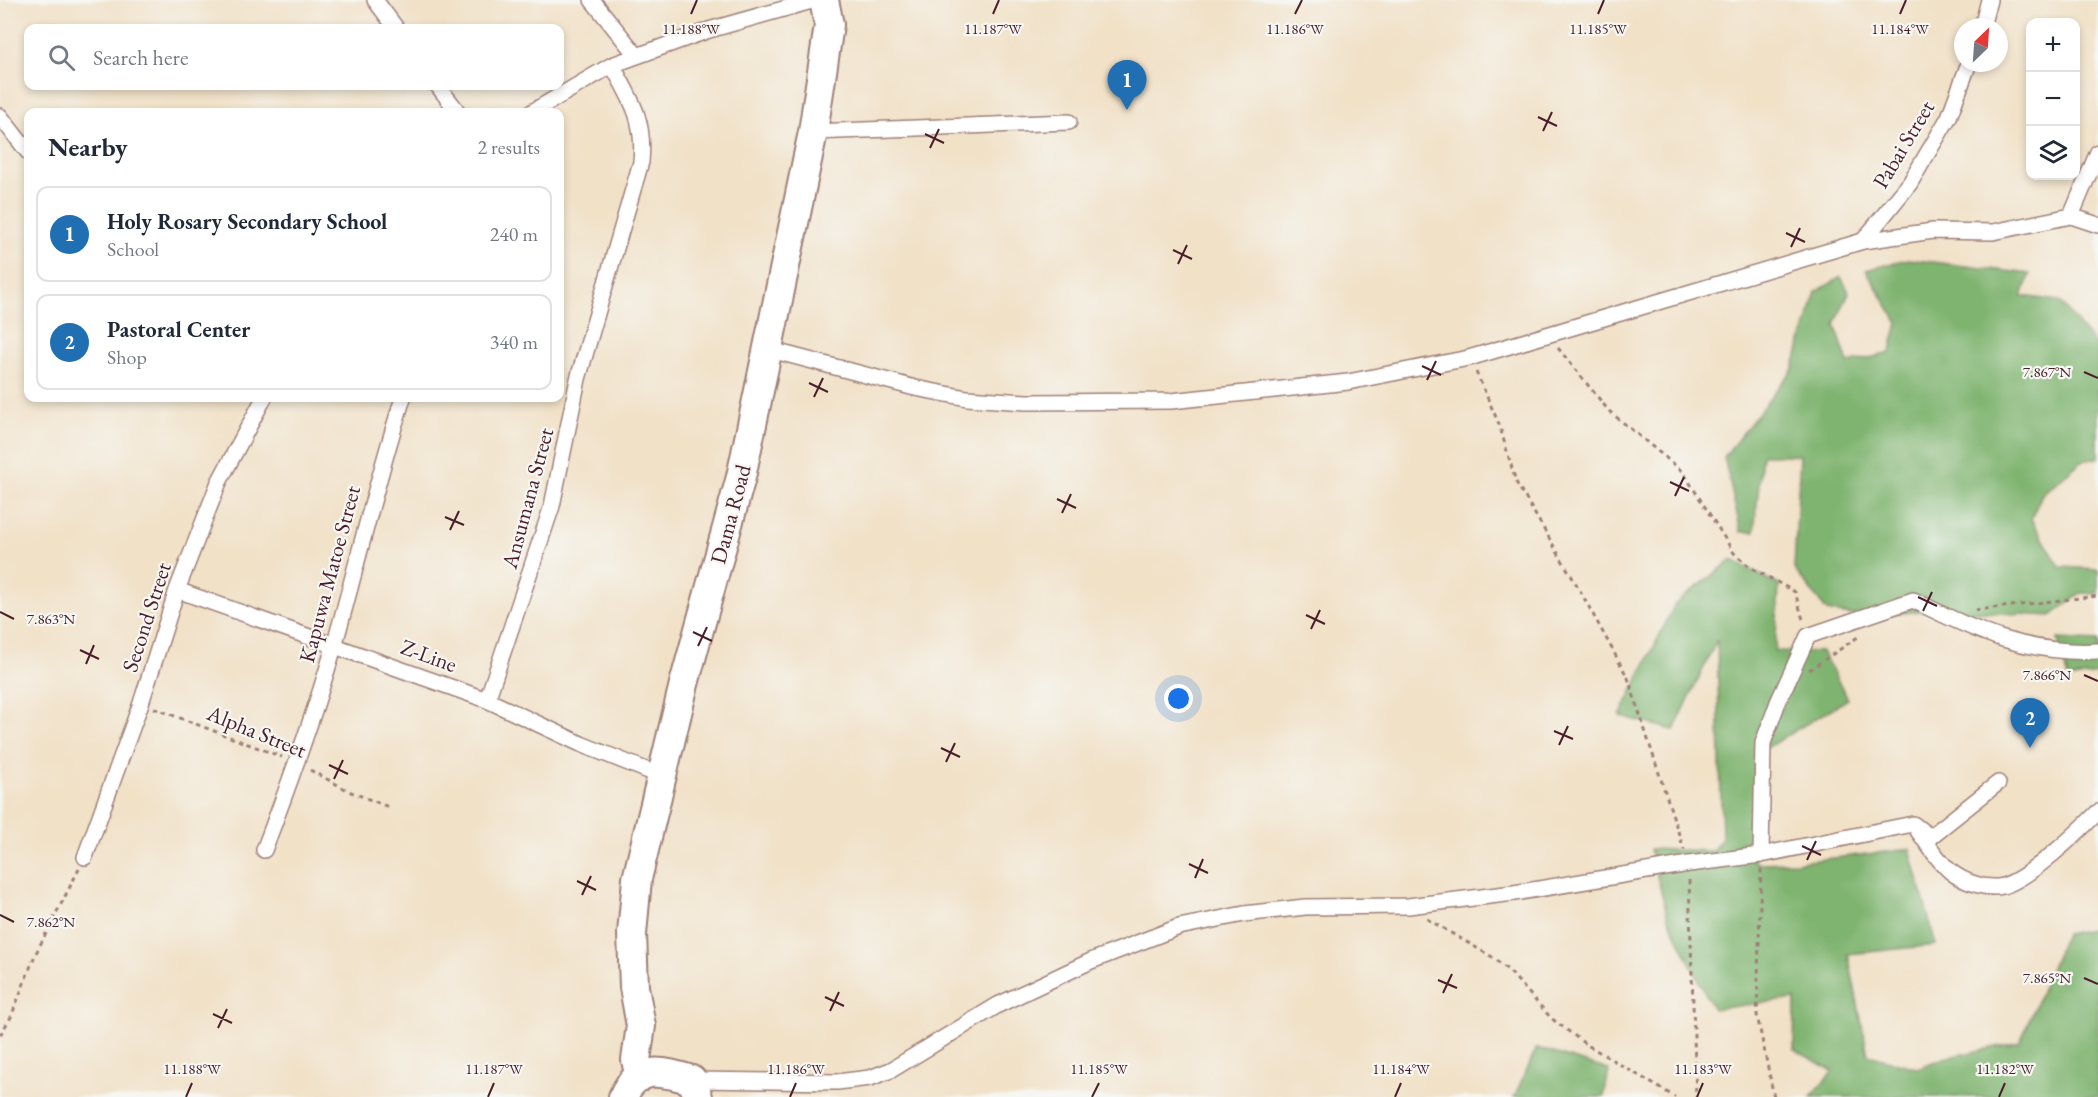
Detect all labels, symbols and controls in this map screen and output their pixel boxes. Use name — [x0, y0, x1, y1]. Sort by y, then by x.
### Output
north arrow — [1954, 18, 2008, 72]
map controls — [2026, 18, 2080, 180]
button: + — [2026, 18, 2080, 72]
text: 11.188°W — [662, 19, 720, 38]
text: 11.187°W — [964, 19, 1022, 38]
text: 11.186°W — [1266, 19, 1324, 38]
text: 11.185°W — [1569, 19, 1627, 38]
text: 11.184°W — [1871, 19, 1929, 38]
search box — [24, 24, 564, 90]
icon: search — [45, 41, 78, 74]
text: Search here — [93, 43, 188, 72]
pin: 1 — [1108, 60, 1146, 110]
button: − — [2026, 72, 2080, 126]
street label: Pabai Street — [1866, 95, 1941, 194]
button: layers — [2026, 126, 2080, 180]
text: Nearby — [48, 130, 128, 164]
text: 2 results — [477, 134, 540, 160]
text: Holy Rosary Secondary School — [107, 207, 387, 236]
text: 1 — [64, 221, 75, 247]
text: 240 m — [490, 221, 538, 247]
text: School — [107, 236, 159, 262]
text: Pastoral Center — [107, 315, 250, 344]
text: 2 — [64, 329, 75, 355]
text: 340 m — [490, 329, 538, 355]
text: Shop — [107, 344, 147, 370]
text: 7.867°N — [2023, 362, 2071, 381]
street label: Ansumana Street — [495, 424, 560, 573]
street label: Dama Road — [703, 460, 758, 567]
street label: Kapuwa Matoe Street — [292, 482, 367, 666]
street label: Second Street — [115, 559, 178, 676]
text: 7.863°N — [27, 609, 75, 628]
street label: Z-Line — [397, 632, 461, 679]
text: 7.866°N — [2023, 665, 2071, 684]
your location — [1164, 684, 1193, 713]
street label: Alpha Street — [202, 698, 311, 765]
pin: 2 — [2010, 698, 2050, 748]
text: 7.862°N — [27, 912, 75, 931]
text: 7.865°N — [2023, 968, 2071, 987]
text: 11.188°W — [163, 1059, 221, 1078]
text: 11.187°W — [465, 1059, 523, 1078]
text: 11.186°W — [767, 1059, 825, 1078]
text: 11.185°W — [1070, 1059, 1128, 1078]
text: 11.184°W — [1372, 1059, 1430, 1078]
text: 11.183°W — [1674, 1059, 1732, 1078]
text: 11.182°W — [1976, 1059, 2034, 1078]

